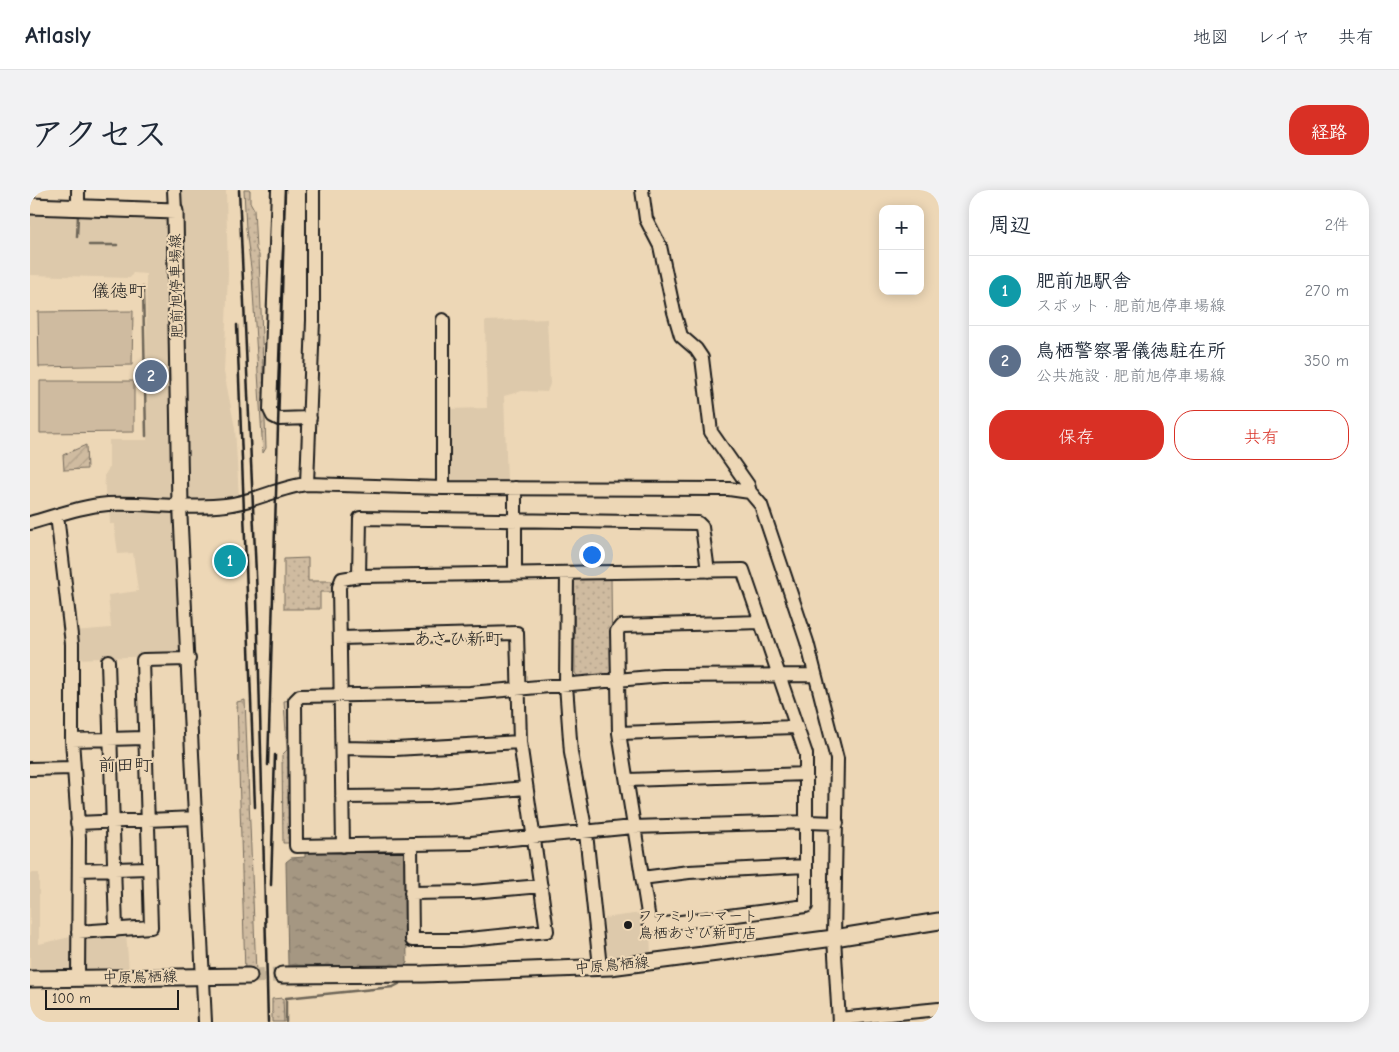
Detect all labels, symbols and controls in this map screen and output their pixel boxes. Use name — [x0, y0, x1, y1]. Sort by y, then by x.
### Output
text: Atlasly — [25, 21, 91, 49]
text: 地図 — [1193, 27, 1229, 48]
text: レイヤ — [1257, 27, 1310, 48]
text: 共有 — [1338, 27, 1374, 48]
button: 経路 — [1289, 105, 1369, 155]
text: アクセス — [30, 114, 168, 155]
map controls — [879, 205, 924, 295]
button: + — [879, 205, 924, 250]
text: 周辺 — [989, 213, 1031, 237]
text: 2件 — [1325, 216, 1349, 234]
street label: 肥前旭停車場線 — [166, 233, 186, 339]
button: − — [879, 250, 924, 295]
text: 肥前旭駅舎 — [1036, 270, 1131, 292]
district label: 儀徳町 — [92, 281, 146, 302]
text: 1 — [1002, 282, 1008, 300]
text: 270 m — [1305, 282, 1349, 300]
text: スポット · 肥前旭停車場線 — [1036, 297, 1226, 315]
text: 鳥栖警察署儀徳駐在所 — [1036, 340, 1226, 362]
text: 2 — [1001, 352, 1009, 370]
text: 350 m — [1304, 352, 1349, 370]
pin: 2 — [135, 357, 167, 395]
text: 公共施設 · 肥前旭停車場線 — [1036, 367, 1226, 385]
button: 保存 — [989, 410, 1164, 460]
button: 共有 — [1174, 410, 1349, 460]
pin: 1 — [214, 542, 246, 580]
your location — [579, 542, 605, 568]
district label: あさひ新町 — [414, 629, 502, 650]
district label: 前田町 — [98, 755, 152, 776]
place label: ファミリーマート 鳥栖あさひ新町店 — [638, 907, 758, 942]
marker: ファミリーマート 鳥栖あさひ新町店 — [622, 919, 634, 931]
street label: 中原鳥栖線 — [574, 953, 650, 977]
street label: 中原鳥栖線 — [102, 967, 178, 987]
scale bar — [45, 987, 179, 1010]
text: 100 m — [52, 990, 91, 1007]

